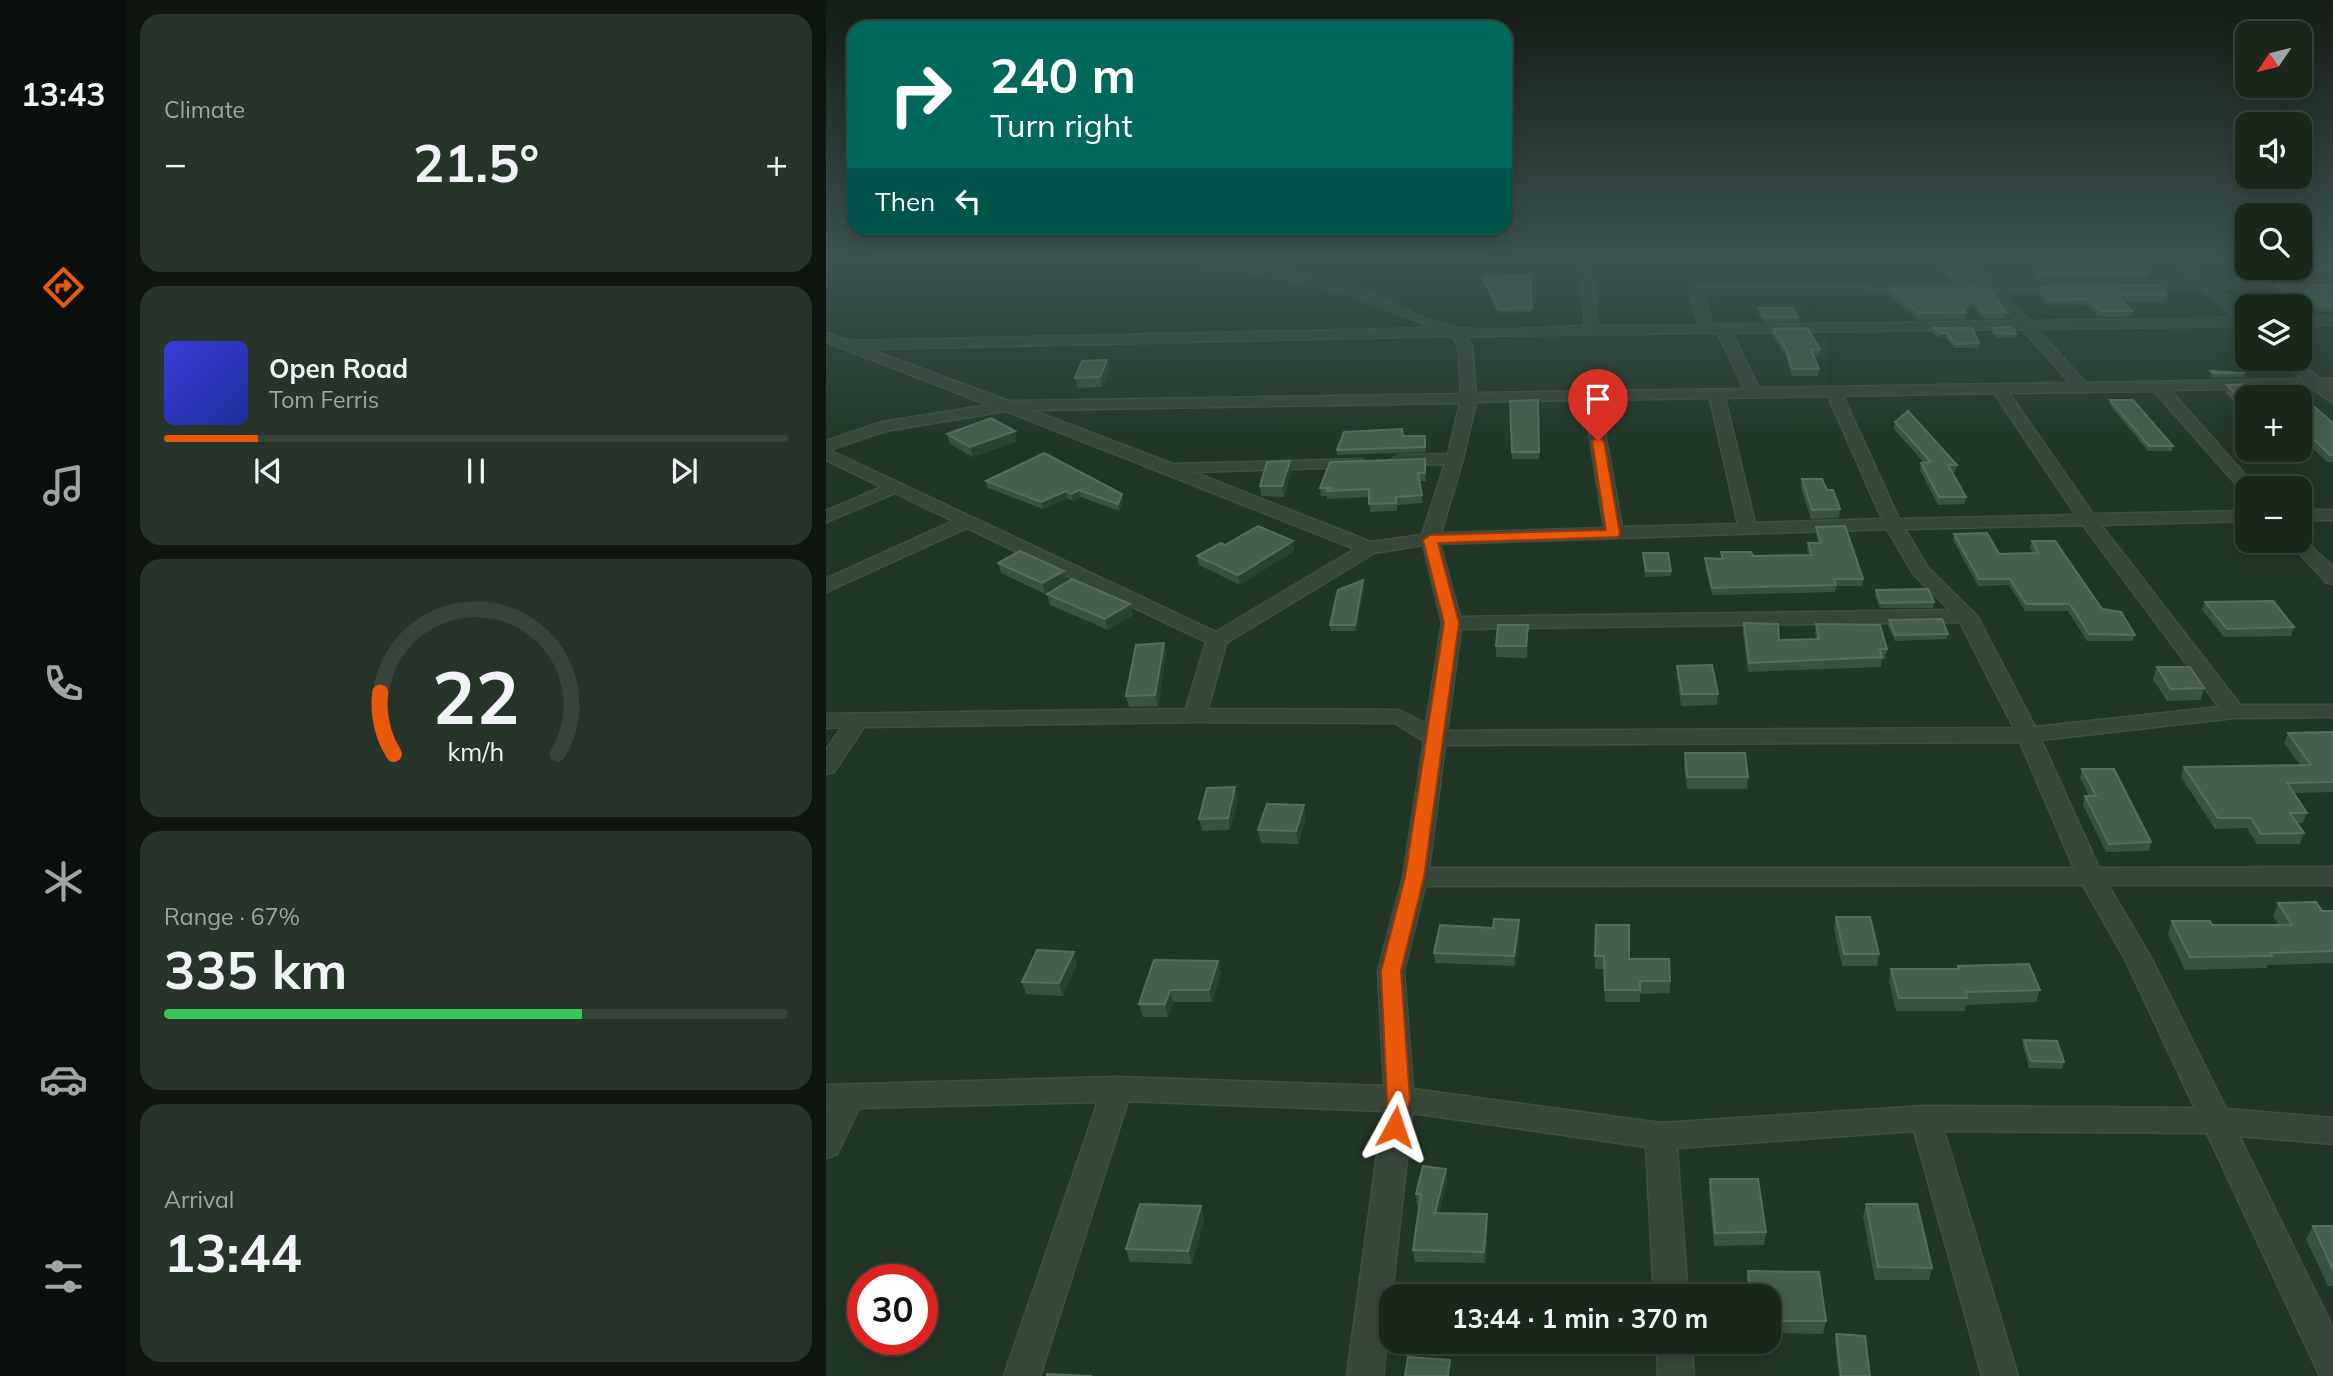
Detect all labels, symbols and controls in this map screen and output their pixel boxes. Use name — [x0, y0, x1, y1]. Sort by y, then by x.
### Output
north arrow — [2235, 21, 2312, 98]
map controls — [2235, 21, 2312, 553]
text: 240 m — [990, 44, 1136, 105]
icon: right — [875, 49, 966, 140]
text: 13:43 — [21, 74, 105, 114]
text: Climate — [164, 95, 245, 124]
text: Turn right — [990, 105, 1133, 145]
button: sound — [2235, 112, 2312, 189]
text: 21.5° — [413, 130, 539, 195]
text: − — [164, 139, 187, 187]
text: + — [765, 139, 788, 187]
icon: left — [949, 182, 987, 220]
text: Then — [875, 185, 935, 218]
button: search — [2235, 203, 2312, 280]
icon: directions — [39, 263, 88, 312]
button: layers — [2235, 294, 2312, 371]
text: Open Road — [269, 352, 408, 385]
pin — [1568, 369, 1628, 441]
icon: arrive — [1579, 380, 1617, 418]
text: Tom Ferris — [269, 385, 379, 414]
button: + — [2235, 385, 2312, 462]
icon: previous — [249, 452, 287, 490]
icon: pause — [457, 452, 495, 490]
icon: next — [665, 452, 703, 490]
icon: music — [39, 461, 88, 510]
button: − — [2235, 476, 2312, 553]
text: 22 — [432, 651, 520, 742]
icon: phone — [39, 659, 88, 708]
text: km/h — [448, 736, 504, 767]
icon: climate — [39, 857, 88, 906]
text: Range · 67% — [164, 902, 300, 931]
text: 335 km — [164, 937, 347, 1002]
icon: car — [39, 1055, 88, 1104]
position arrow — [1358, 1090, 1432, 1164]
text: Arrival — [164, 1185, 234, 1214]
text: 13:44 — [164, 1220, 302, 1285]
icon: filters — [39, 1252, 88, 1301]
speed limit sign: 30 — [847, 1264, 938, 1355]
text: 13:44 · 1 min · 370 m — [1452, 1302, 1708, 1335]

